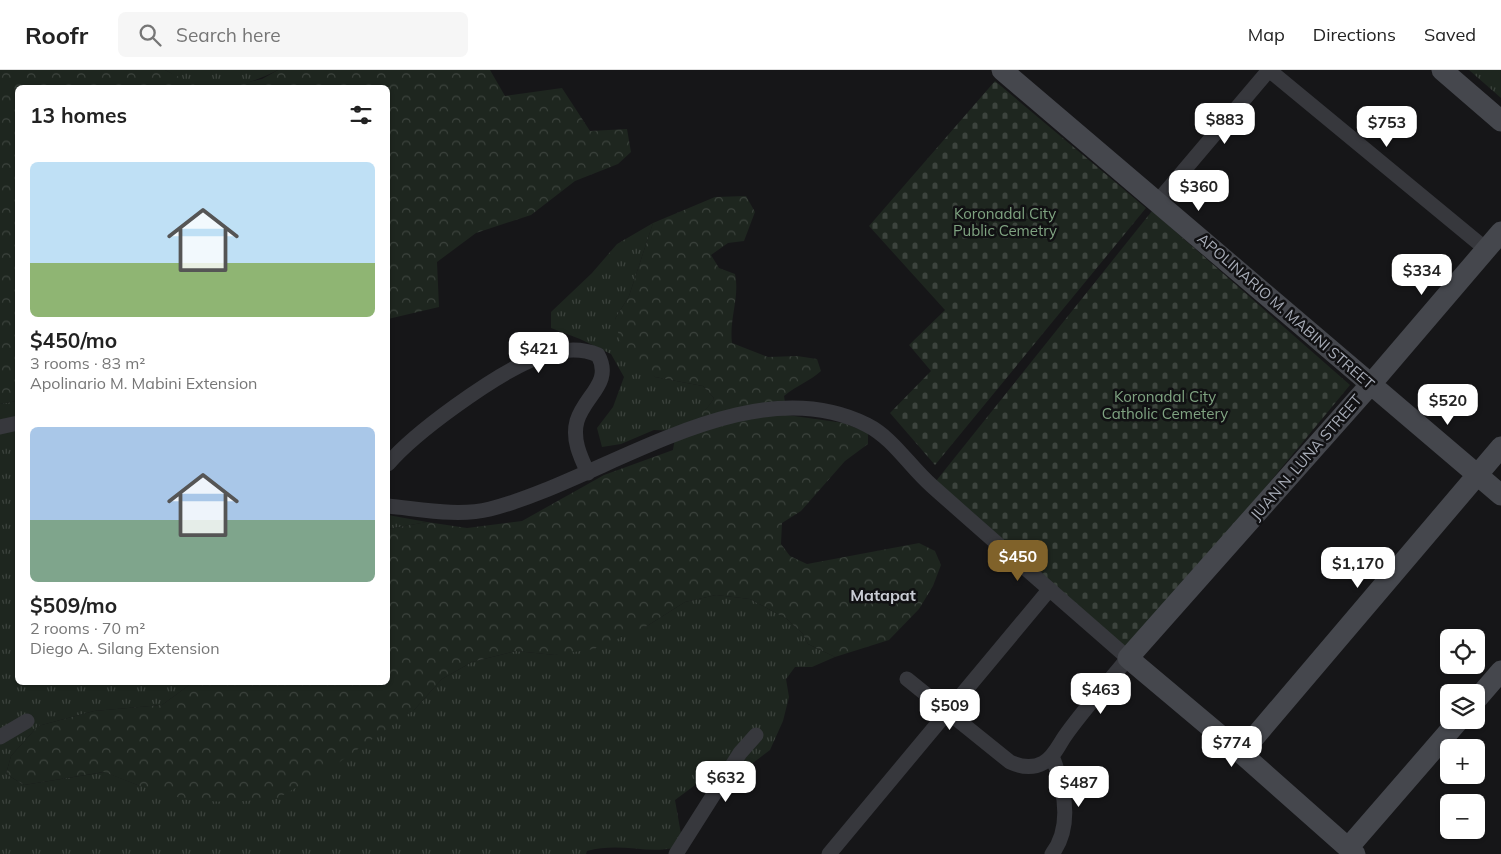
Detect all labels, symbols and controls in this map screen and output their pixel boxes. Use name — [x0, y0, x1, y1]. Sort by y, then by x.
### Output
search box — [118, 12, 468, 57]
text: Roofr — [25, 20, 88, 50]
icon: search — [136, 21, 164, 49]
text: Search here — [176, 23, 281, 47]
text: Map — [1248, 23, 1285, 46]
text: Directions — [1313, 23, 1396, 46]
text: Saved — [1424, 23, 1476, 46]
icon: filters — [347, 101, 375, 129]
text: 13 homes — [30, 102, 127, 128]
pin: $883 — [1195, 102, 1255, 145]
pin: $753 — [1357, 106, 1417, 148]
text: $883 — [1206, 109, 1244, 129]
text: $753 — [1368, 112, 1406, 132]
pin: $360 — [1169, 170, 1229, 212]
text: $360 — [1180, 176, 1218, 196]
icon: home — [158, 195, 248, 285]
park label: Koronadal City Public Cemetry — [953, 204, 1057, 240]
street label: APOLINARIO M. MABINI STREET — [1194, 229, 1378, 393]
pin: $334 — [1392, 254, 1452, 296]
text: $334 — [1403, 260, 1441, 280]
text: $450/mo — [30, 327, 117, 353]
pin: $421 — [509, 332, 569, 374]
text: $421 — [520, 338, 558, 358]
text: 3 rooms · 83 m² — [30, 353, 145, 373]
text: Apolinario M. Mabini Extension — [30, 373, 258, 393]
pin: $520 — [1418, 384, 1478, 426]
park label: Koronadal City Catholic Cemetery — [1102, 387, 1228, 423]
street label: JUAN N. LUNA STREET — [1246, 390, 1366, 524]
text: $520 — [1429, 390, 1467, 410]
icon: home — [158, 460, 248, 550]
pin: $450 — [988, 540, 1048, 582]
text: $450 — [999, 546, 1037, 566]
pin: $1,170 — [1317, 546, 1399, 589]
text: $1,170 — [1332, 553, 1384, 573]
district label: Matapat — [850, 585, 916, 605]
text: $509/mo — [30, 592, 117, 618]
text: 2 rooms · 70 m² — [30, 618, 145, 638]
map controls — [1440, 629, 1485, 839]
button: locate — [1440, 629, 1485, 674]
text: Diego A. Silang Extension — [30, 638, 220, 658]
pin: $463 — [1071, 672, 1131, 715]
text: $463 — [1082, 679, 1120, 699]
button: layers — [1440, 684, 1485, 729]
pin: $509 — [920, 688, 980, 731]
text: $509 — [931, 695, 969, 715]
pin: $774 — [1202, 726, 1262, 768]
text: $774 — [1213, 732, 1251, 752]
button: + — [1440, 739, 1485, 784]
pin: $632 — [696, 760, 756, 803]
pin: $487 — [1049, 766, 1109, 808]
text: $632 — [707, 767, 745, 787]
text: $487 — [1060, 772, 1098, 792]
button: − — [1440, 794, 1485, 839]

